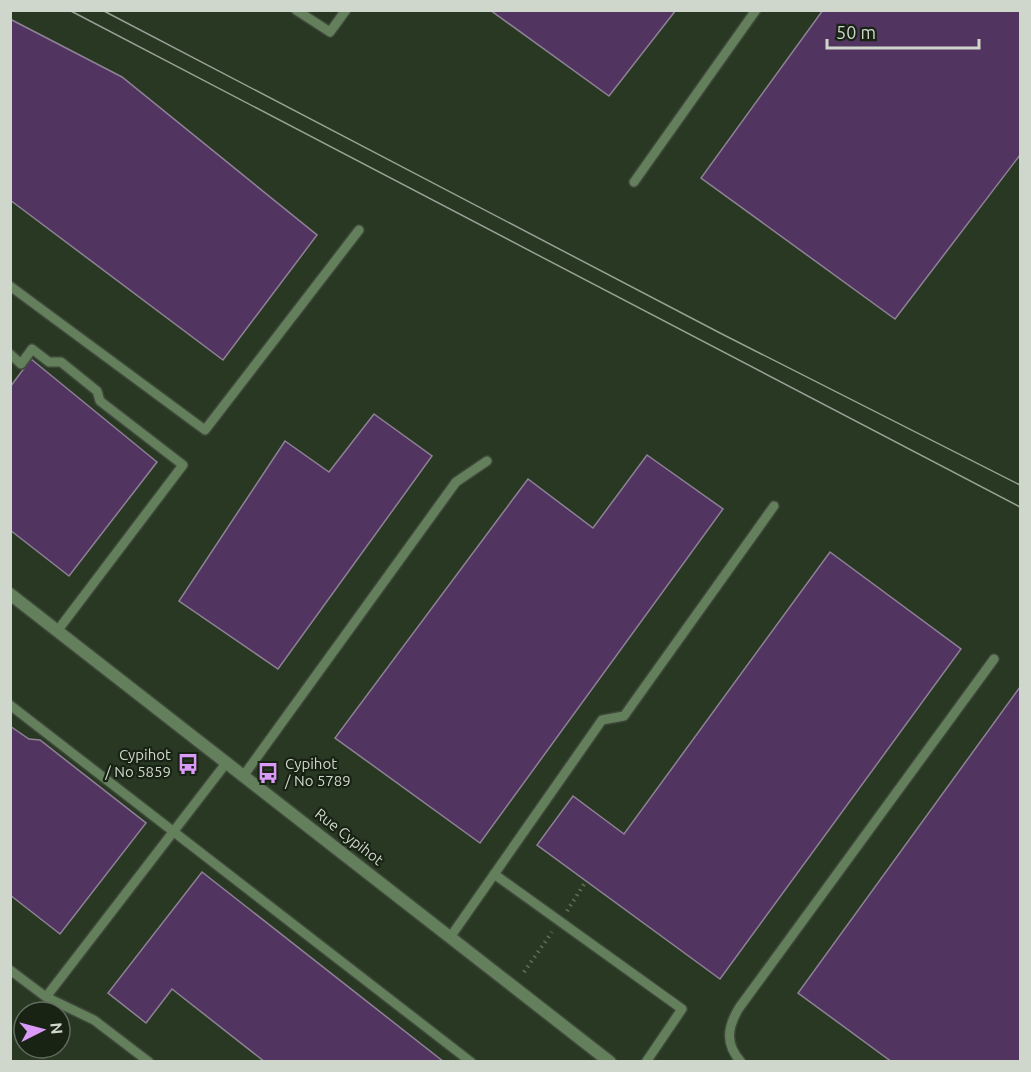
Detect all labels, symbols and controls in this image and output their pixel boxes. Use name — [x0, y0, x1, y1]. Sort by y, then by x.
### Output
scale bar — [827, 12, 978, 50]
text: 50 m — [836, 22, 876, 42]
place label: Cypihot / No 5859 — [104, 746, 171, 780]
bus stop icon: Cypihot / No 5859 — [176, 752, 200, 776]
place label: Cypihot / No 5789 — [284, 755, 351, 789]
bus stop icon: Cypihot / No 5789 — [256, 761, 280, 785]
street label: Rue Cypihot — [312, 805, 387, 869]
north arrow — [12, 1000, 72, 1060]
text: N — [47, 1022, 66, 1035]

